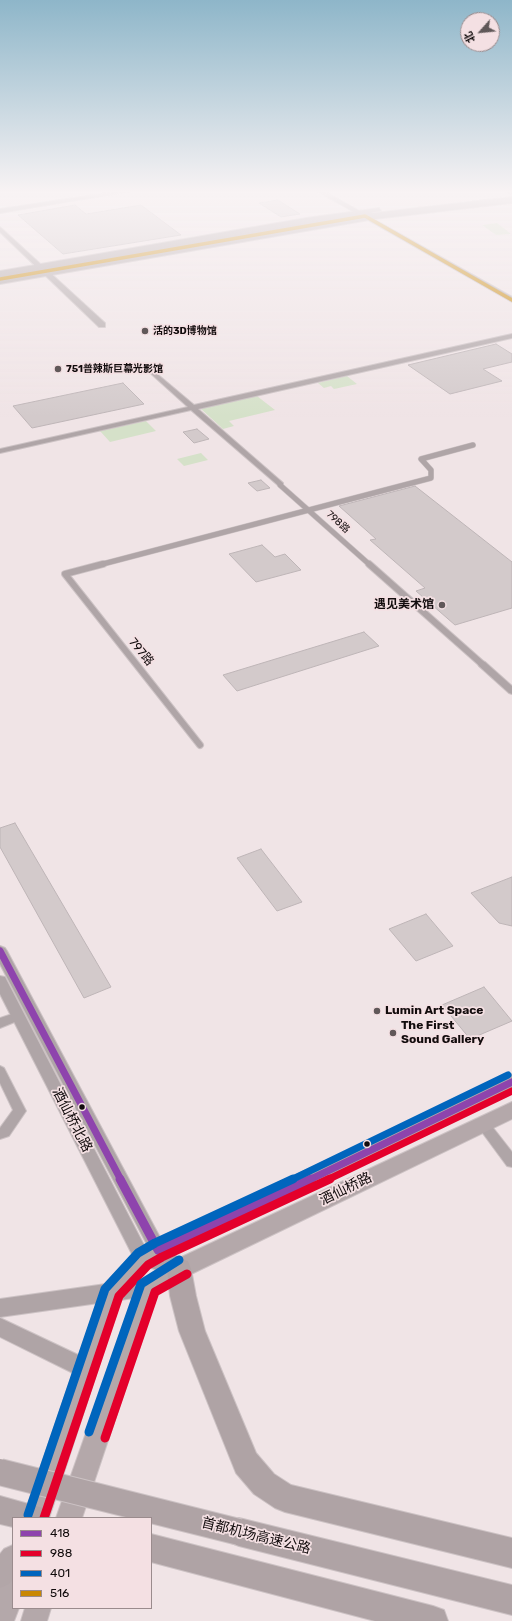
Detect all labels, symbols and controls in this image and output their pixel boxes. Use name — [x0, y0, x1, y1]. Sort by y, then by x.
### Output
north arrow — [460, 12, 500, 52]
text: 北 — [461, 29, 478, 45]
place label: 活的3D博物馆 — [153, 325, 217, 337]
marker: 活的3D博物馆 — [140, 326, 150, 336]
place label: 751普辣斯巨幕光影馆 — [66, 363, 163, 375]
marker: 751普辣斯巨幕光影馆 — [53, 364, 63, 374]
street label: 798路 — [324, 508, 352, 536]
place label: 遇见美术馆 — [374, 598, 434, 612]
marker: 遇见美术馆 — [437, 600, 447, 610]
street label: 797路 — [126, 635, 156, 669]
place label: Lumin Art Space — [385, 1004, 483, 1018]
marker: Lumin Art Space — [372, 1006, 382, 1016]
place label: The First Sound Gallery — [401, 1019, 484, 1047]
marker: The First Sound Gallery — [388, 1028, 398, 1038]
street label: 酒仙桥北路 — [49, 1085, 95, 1155]
unlabelled marker — [77, 1102, 87, 1112]
unlabelled marker — [362, 1139, 372, 1149]
street label: 酒仙桥路 — [317, 1169, 375, 1209]
street label: 首都机场高速公路 — [200, 1514, 312, 1558]
legend — [12, 1517, 152, 1609]
text: 418 — [50, 1526, 70, 1540]
text: 988 — [50, 1546, 72, 1560]
text: 401 — [50, 1566, 70, 1580]
text: 516 — [50, 1586, 69, 1600]

